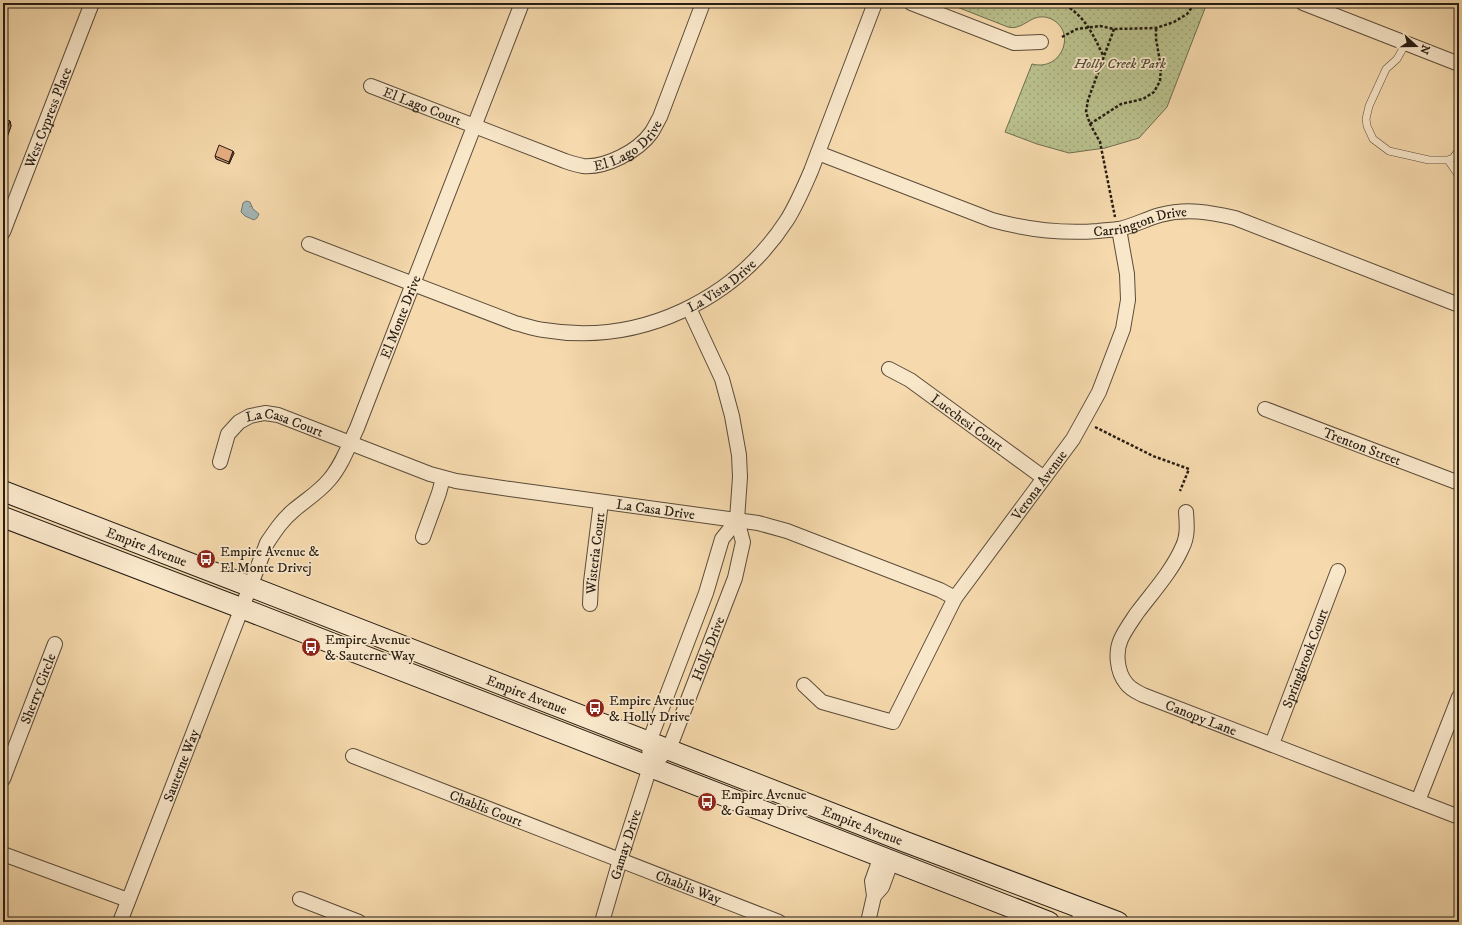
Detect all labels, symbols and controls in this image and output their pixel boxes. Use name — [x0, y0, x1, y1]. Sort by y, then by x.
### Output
north arrow — [1396, 26, 1436, 66]
text: N — [1416, 43, 1433, 56]
park label: Holly Creek Park — [1073, 55, 1166, 73]
street label: West Cypress Place — [20, 65, 76, 172]
street label: El Lago Court — [380, 84, 464, 130]
street label: El Lago Drive — [592, 117, 667, 176]
street label: Carrington Drive — [1093, 203, 1188, 241]
street label: La Vista Drive — [684, 255, 761, 317]
street label: El Monte Drive — [377, 273, 426, 362]
street label: Lucchesi Court — [927, 390, 1007, 456]
street label: La Casa Court — [244, 405, 326, 442]
street label: Trenton Street — [1320, 424, 1404, 470]
street label: Verona Avenue — [1007, 447, 1072, 525]
street label: La Casa Drive — [615, 496, 696, 524]
street label: Wisteria Court — [582, 511, 610, 595]
street label: Empire Avenue — [103, 524, 190, 571]
place label: Empire Avenue & El Monte Drivej — [220, 543, 319, 577]
bus stop icon: Empire Avenue & El Monte Drivej — [195, 548, 217, 570]
street label: Springbrook Court — [1279, 606, 1333, 711]
street label: Holly Drive — [688, 614, 729, 683]
place label: Empire Avenue & Sauterne Way — [325, 631, 415, 665]
bus stop icon: Empire Avenue & Sauterne Way — [300, 636, 322, 658]
street label: Sherry Circle — [17, 651, 61, 727]
street label: Empire Avenue — [483, 671, 570, 719]
place label: Empire Avenue & Holly Drive — [609, 692, 695, 726]
street label: Canopy Lane — [1162, 696, 1239, 740]
bus stop icon: Empire Avenue & Holly Drive — [584, 697, 606, 719]
street label: Sauterne Way — [160, 727, 204, 804]
street label: Chablis Court — [447, 786, 526, 831]
place label: Empire Avenue & Gamay Drive — [721, 786, 808, 820]
bus stop icon: Empire Avenue & Gamay Drive — [696, 791, 718, 813]
street label: Empire Avenue — [819, 802, 905, 850]
street label: Gamay Drive — [607, 807, 646, 882]
street label: Chablis Way — [653, 867, 724, 909]

